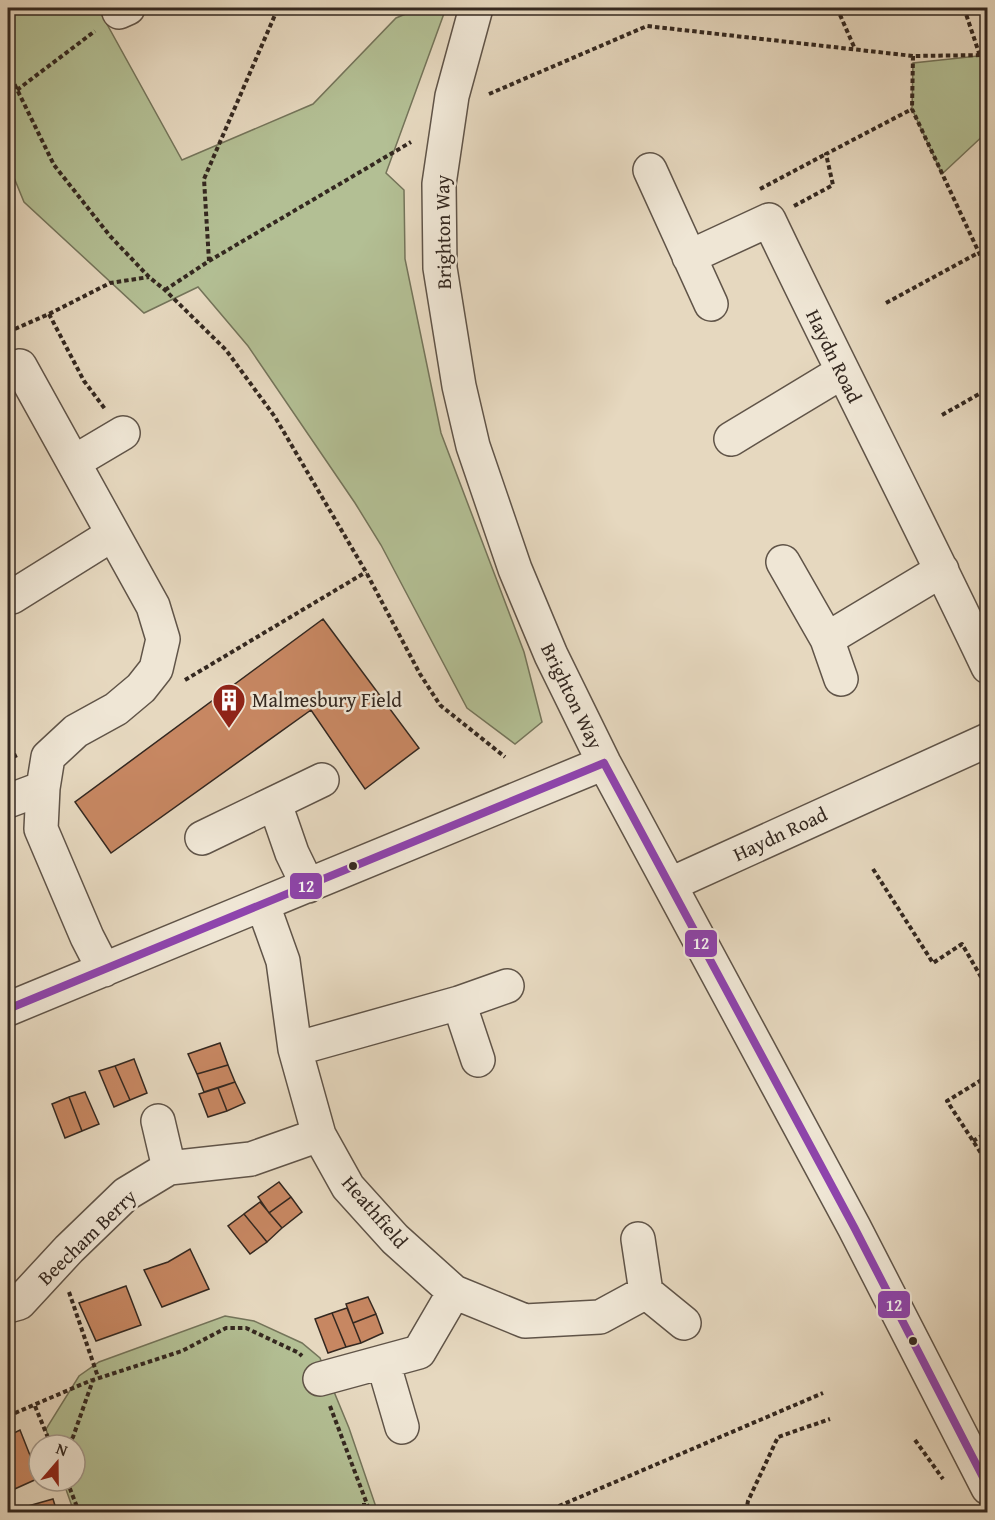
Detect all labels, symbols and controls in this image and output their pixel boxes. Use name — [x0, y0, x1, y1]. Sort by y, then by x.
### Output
street label: Brighton Way — [427, 174, 458, 290]
street label: Haydn Road — [799, 304, 870, 408]
street label: Brighton Way — [534, 638, 611, 754]
building icon: Malmesbury Field — [211, 682, 247, 729]
place label: Malmesbury Field — [252, 685, 402, 714]
street label: Haydn Road — [728, 799, 832, 868]
unlabelled marker — [347, 860, 359, 872]
line badge: 12 — [289, 872, 323, 900]
text: 12 — [298, 874, 314, 898]
line badge: 12 — [684, 929, 718, 958]
text: 12 — [693, 931, 709, 955]
street label: Heathfield — [336, 1169, 415, 1255]
street label: Beecham Berry — [31, 1182, 143, 1291]
line badge: 12 — [877, 1290, 911, 1319]
text: 12 — [886, 1293, 902, 1317]
unlabelled marker — [907, 1335, 919, 1347]
north arrow — [27, 1433, 87, 1493]
text: N — [53, 1436, 72, 1462]

